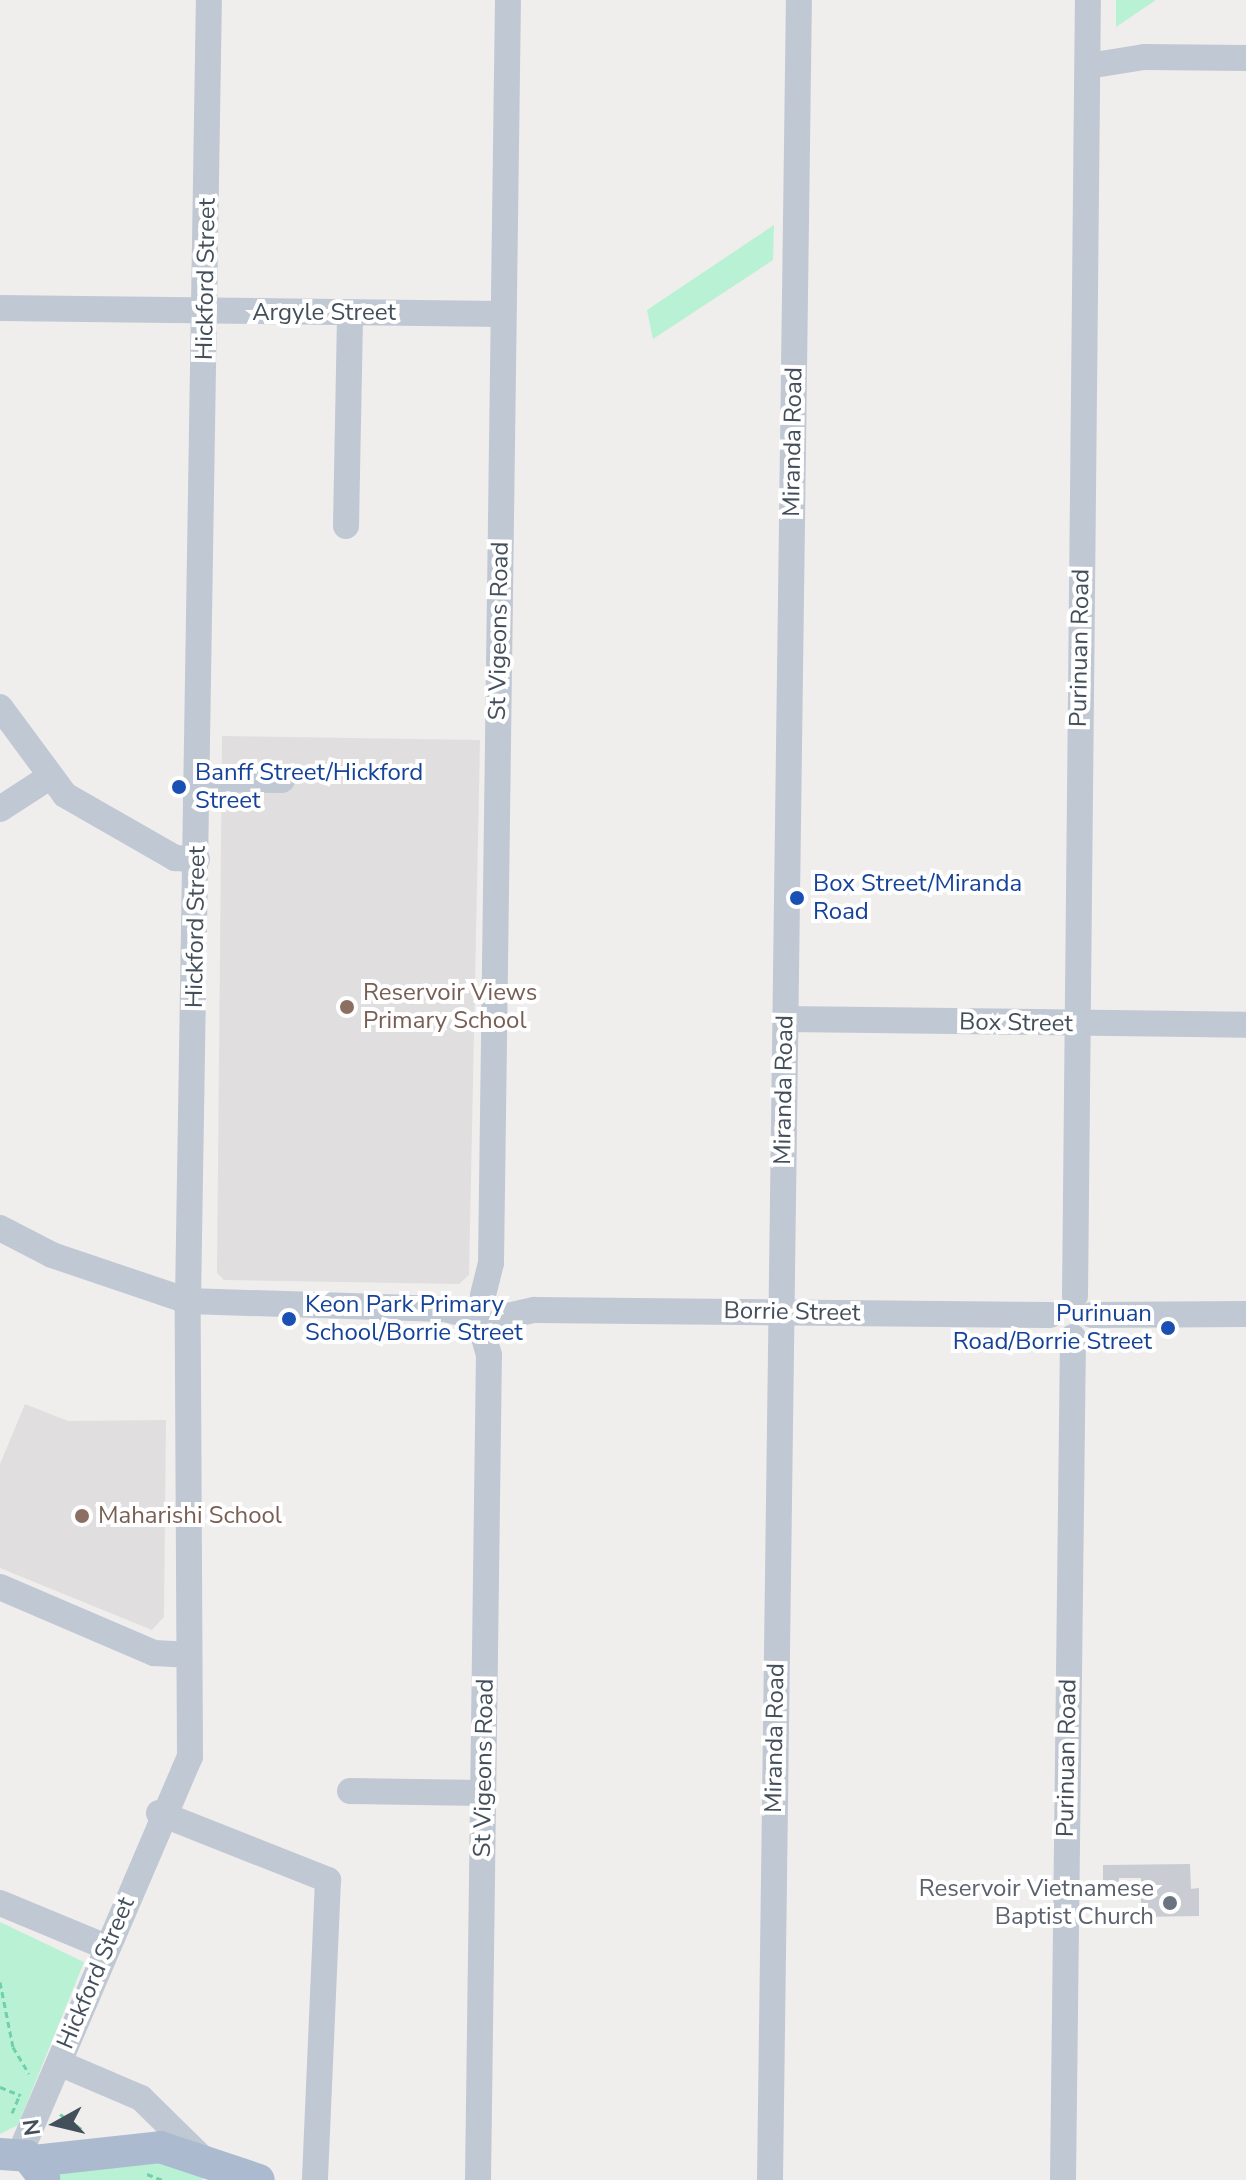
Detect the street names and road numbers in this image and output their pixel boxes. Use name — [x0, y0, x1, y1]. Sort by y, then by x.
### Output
street label: Hickford Street — [190, 198, 222, 360]
street label: Argyle Street — [252, 299, 396, 327]
street label: Miranda Road — [777, 367, 809, 517]
street label: St Vigeons Road — [483, 541, 515, 721]
street label: Purinuan Road — [1064, 569, 1096, 727]
street label: Hickford Street — [180, 846, 212, 1008]
street label: Box Street — [959, 1008, 1073, 1038]
street label: Miranda Road — [768, 1015, 800, 1165]
street label: Borrie Street — [723, 1296, 861, 1328]
street label: Miranda Road — [759, 1663, 791, 1813]
street label: St Vigeons Road — [468, 1678, 500, 1858]
street label: Purinuan Road — [1051, 1679, 1083, 1837]
street label: Hickford Street — [51, 1893, 141, 2053]

